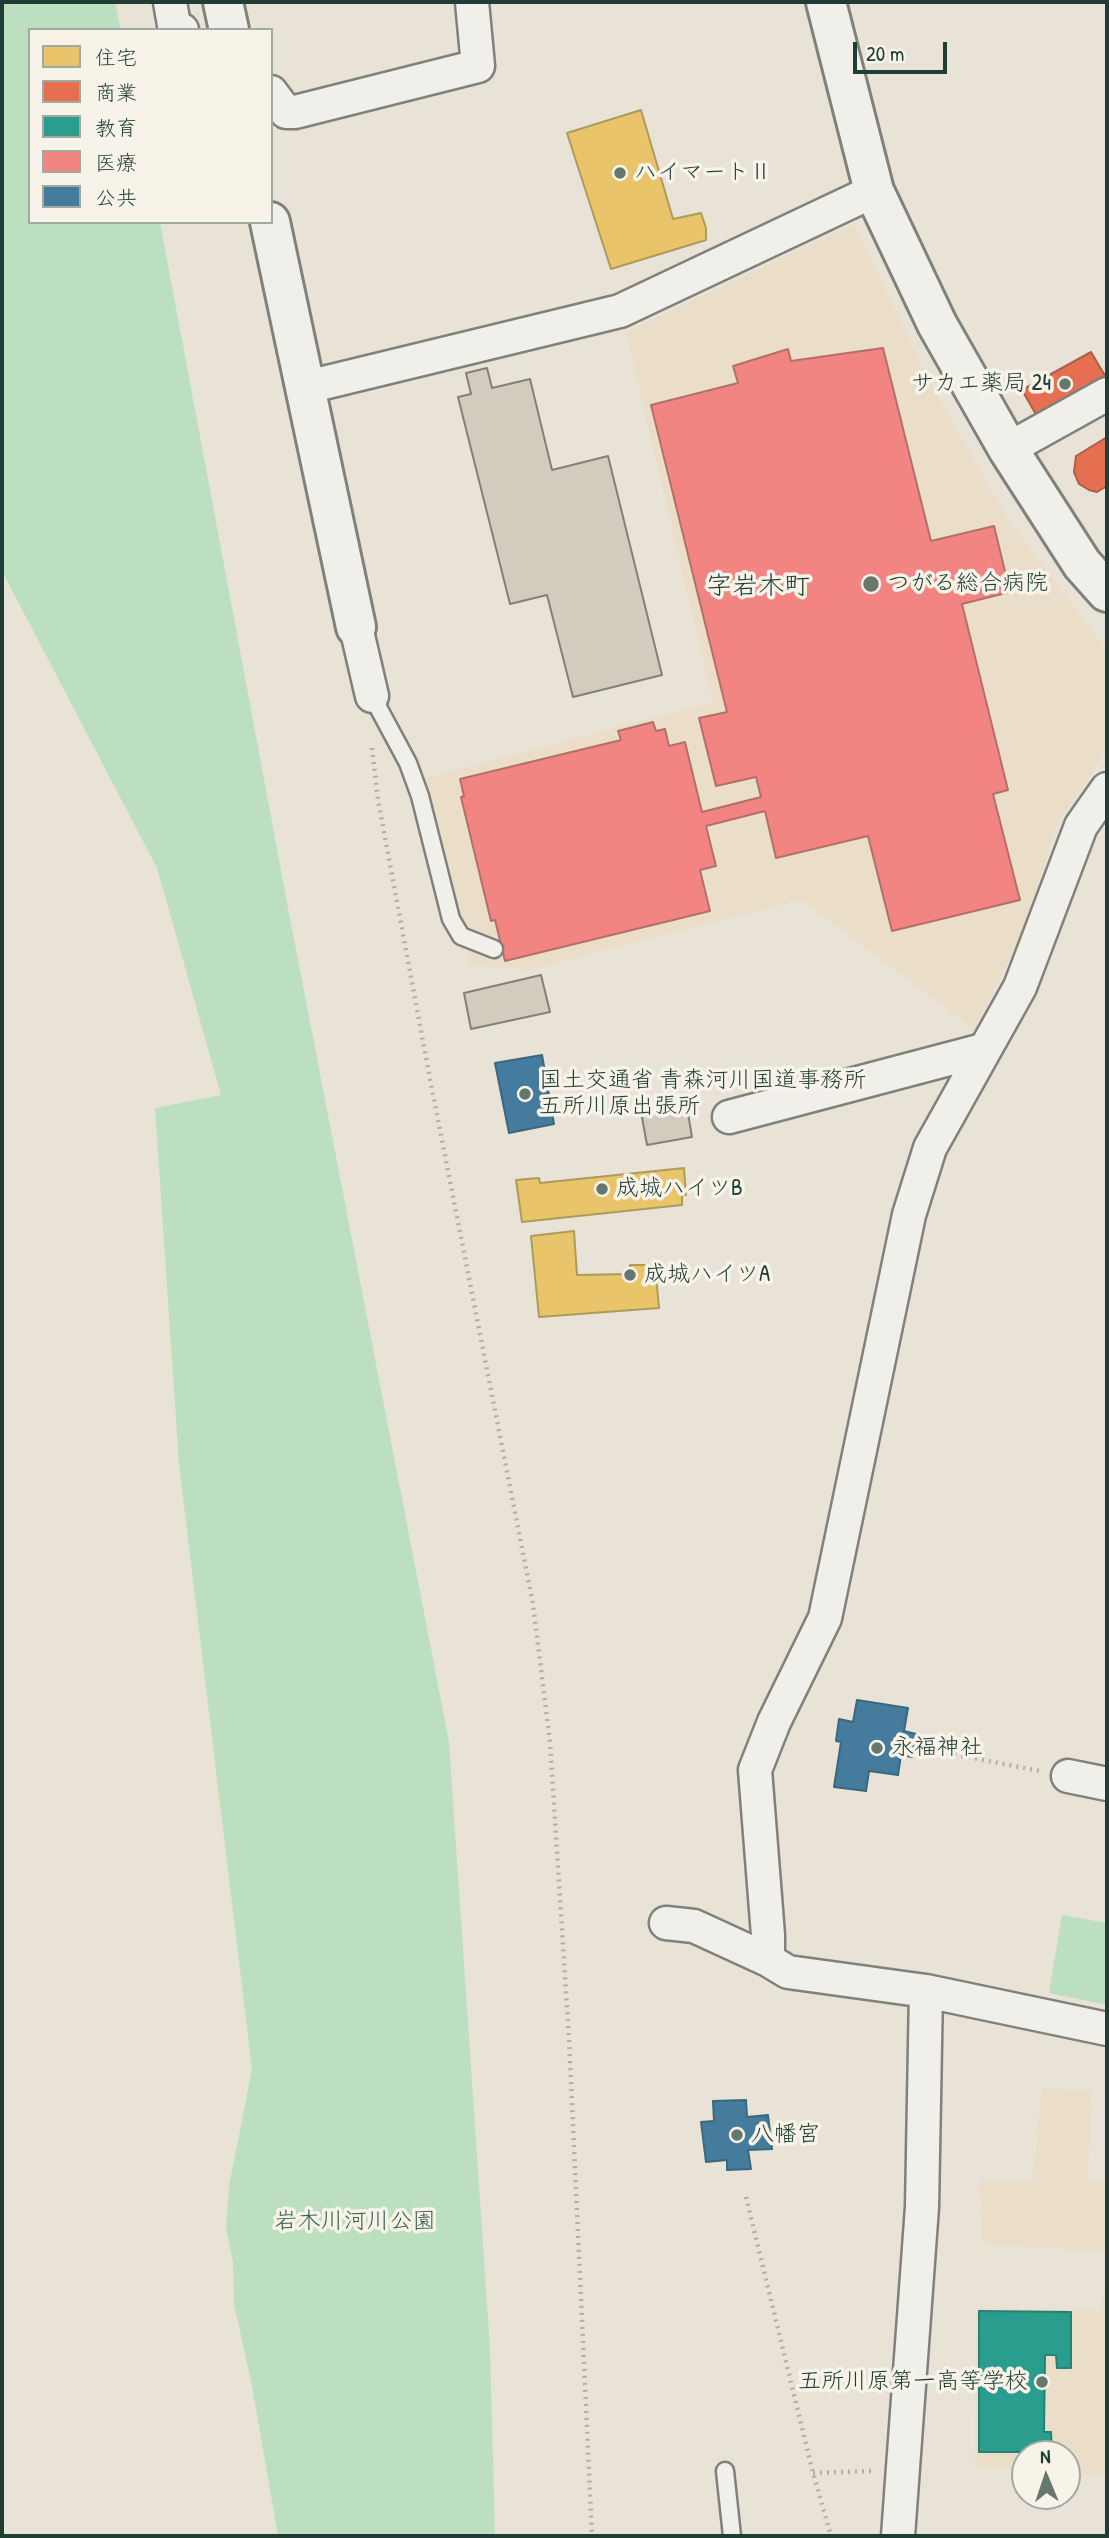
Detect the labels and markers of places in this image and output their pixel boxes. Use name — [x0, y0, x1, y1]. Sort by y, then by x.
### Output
place label: ハイマートⅡ — [634, 159, 772, 187]
marker: ハイマートⅡ — [612, 165, 628, 181]
place label: サカエ薬局 24 — [911, 370, 1051, 398]
marker: サカエ薬局 24 — [1057, 376, 1073, 392]
place label: つがる総合病院 — [887, 570, 1048, 598]
marker: つがる総合病院 — [861, 574, 881, 594]
place label: 国土交通省 青森河川国道事務所 五所川原出張所 — [539, 1067, 866, 1121]
marker: 国土交通省 青森河川国道事務所 五所川原出張所 — [517, 1086, 533, 1102]
place label: 成城ハイツB — [616, 1175, 743, 1203]
marker: 成城ハイツB — [594, 1181, 610, 1197]
place label: 成城ハイツA — [644, 1261, 770, 1289]
marker: 成城ハイツA — [622, 1267, 638, 1283]
place label: 永福神社 — [891, 1734, 983, 1762]
marker: 永福神社 — [869, 1740, 885, 1756]
place label: 八幡宮 — [751, 2121, 820, 2149]
marker: 八幡宮 — [729, 2127, 745, 2143]
place label: 五所川原第一高等学校 — [798, 2368, 1028, 2396]
marker: 五所川原第一高等学校 — [1034, 2374, 1050, 2390]

